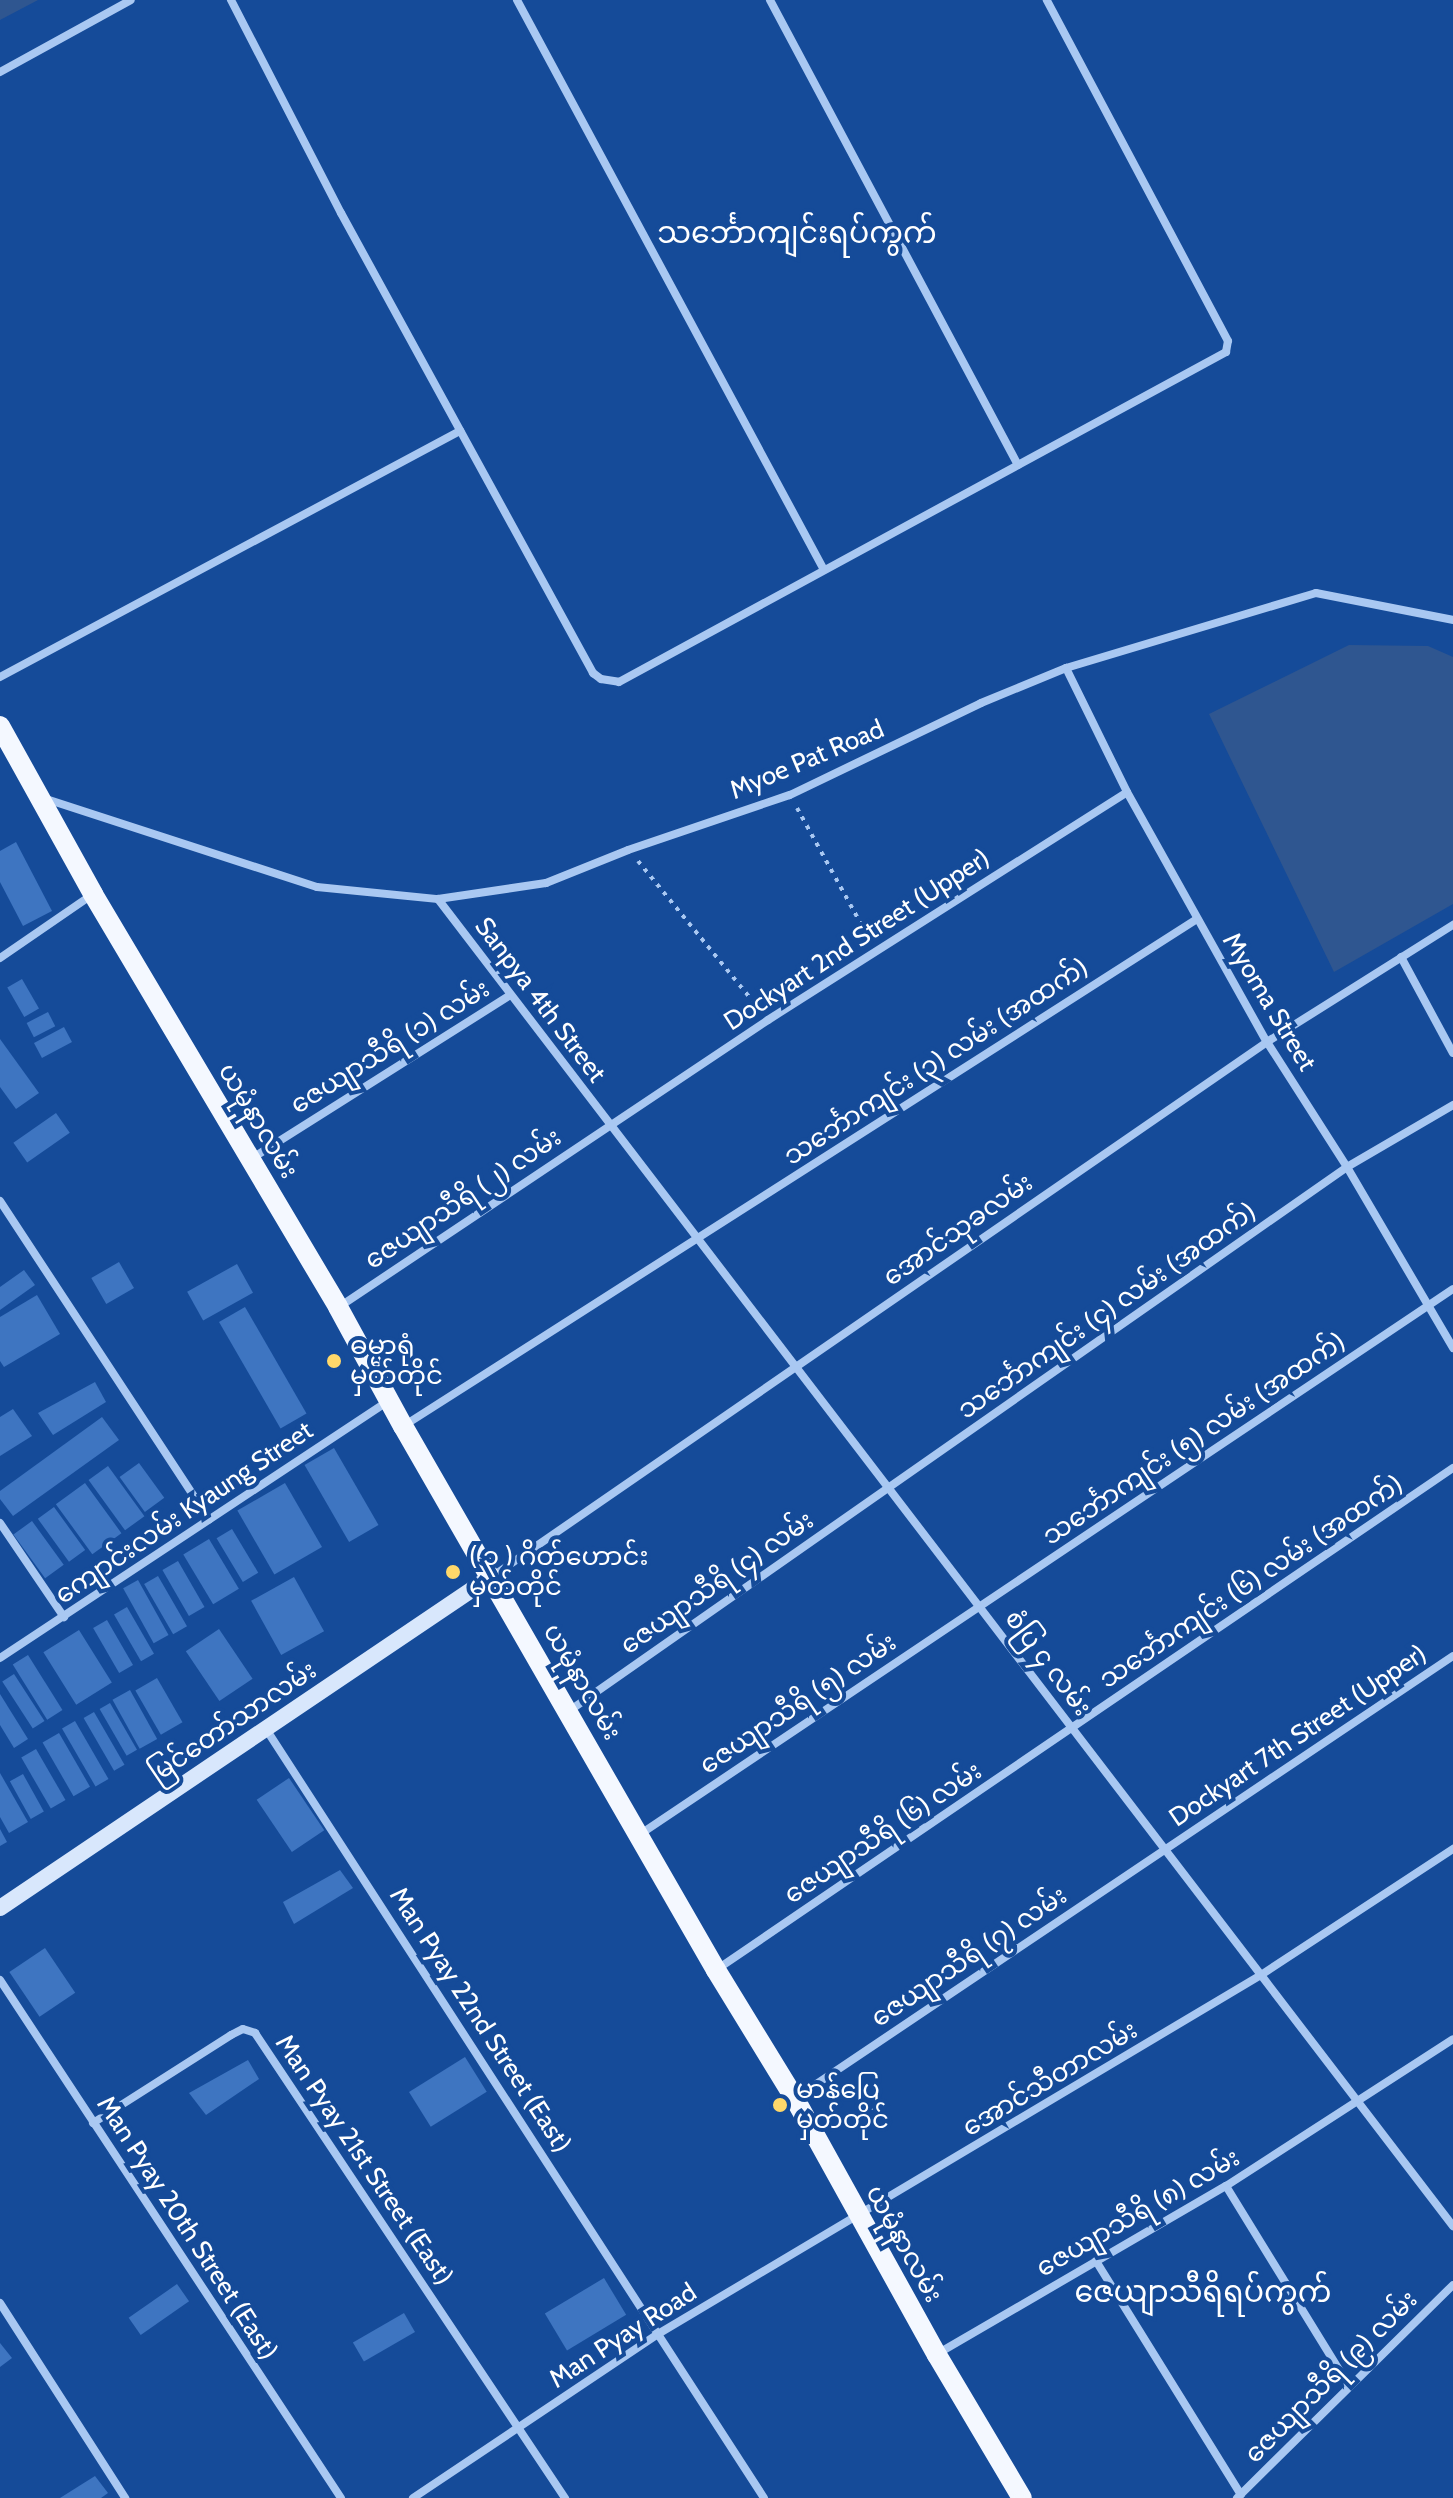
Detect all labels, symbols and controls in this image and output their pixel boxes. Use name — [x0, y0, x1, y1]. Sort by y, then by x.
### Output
district label: သင်္ဘောကျင်းရပ်ကွက် — [657, 215, 937, 251]
street label: Myoe Pat Road — [725, 713, 889, 807]
street label: Dockyart 2nd Street (Upper) — [718, 842, 996, 1038]
street label: Sanpya 4th Street — [468, 911, 612, 1089]
street label: Myoma Street — [1216, 927, 1322, 1077]
street label: သင်္ဘောကျင်း (၃) လမ်း (အထက်) — [778, 952, 1094, 1172]
street label: ဇေယျာသီရိ (၁) လမ်း — [285, 973, 495, 1121]
street label: ယမုံနာလမ်း — [211, 1058, 305, 1184]
street label: ဇေယျာသီရိ (၂) လမ်း — [359, 1122, 567, 1276]
street label: အောင်သုခလမ်း — [877, 1167, 1039, 1293]
street label: သင်္ဘောကျင်း (၄) လမ်း (အထက်) — [952, 1196, 1262, 1426]
street label: သင်္ဘောကျင်း (၅) လမ်း (အထက်) — [1037, 1326, 1351, 1552]
place label: ဓမ္မာရုံ မှတ်တိုင် — [350, 1330, 443, 1392]
marker: ဓမ္မာရုံ မှတ်တိုင် — [325, 1352, 343, 1370]
street label: ကျောင်းလမ်း Kyaung Street — [49, 1415, 319, 1611]
street label: သင်္ဘောကျင်း (၆) လမ်း (အထက်) — [1093, 1469, 1409, 1695]
street label: ဇေယျာသီရိ (၄) လမ်း — [614, 1505, 820, 1661]
place label: ( ၃ ) ဂိတ်ဟောင်း မှတ်တိုင် — [469, 1541, 649, 1602]
marker: ( ၃ ) ဂိတ်ဟောင်း မှတ်တိုင် — [444, 1563, 462, 1581]
street label: စံပြ ၄ လမ်း — [998, 1604, 1098, 1722]
street label: ယမုံနာလမ်း — [536, 1618, 628, 1746]
street label: ဇေယျာသီရိ (၅) လမ်း — [694, 1627, 902, 1781]
street label: Dockyart 7th Street (Upper) — [1163, 1638, 1433, 1834]
street label: မြင်တော်သာလမ်း — [144, 1655, 322, 1789]
street label: ဇေယျာသီရိ (၆) လမ်း — [778, 1755, 988, 1911]
street label: ဇေယျာသီရိ (၇) လမ်း — [865, 1880, 1073, 2034]
street label: Man Pyay 22nd Street (East) — [383, 1882, 577, 2158]
street label: အောင်သီတာလမ်း — [957, 2014, 1143, 2144]
street label: Man Pyay 21st Street (East) — [269, 2029, 459, 2291]
place label: မာန်ပြေ မှတ်တိုင် — [796, 2074, 889, 2136]
street label: Man Pyay 20th Street (East) — [90, 2090, 284, 2366]
marker: မာန်ပြေ မှတ်တိုင် — [771, 2096, 789, 2114]
street label: ဇေယျာသီရိ (၈) လမ်း — [1031, 2142, 1245, 2284]
street label: ယမုံနာလမ်း — [859, 2180, 949, 2308]
district label: ဇေယျာသီရိရပ်ကွက် — [1074, 2274, 1332, 2310]
street label: Man Pyay Road — [544, 2277, 702, 2395]
street label: ဇေယျာသီရိ (၉) လမ်း — [1238, 2284, 1424, 2470]

